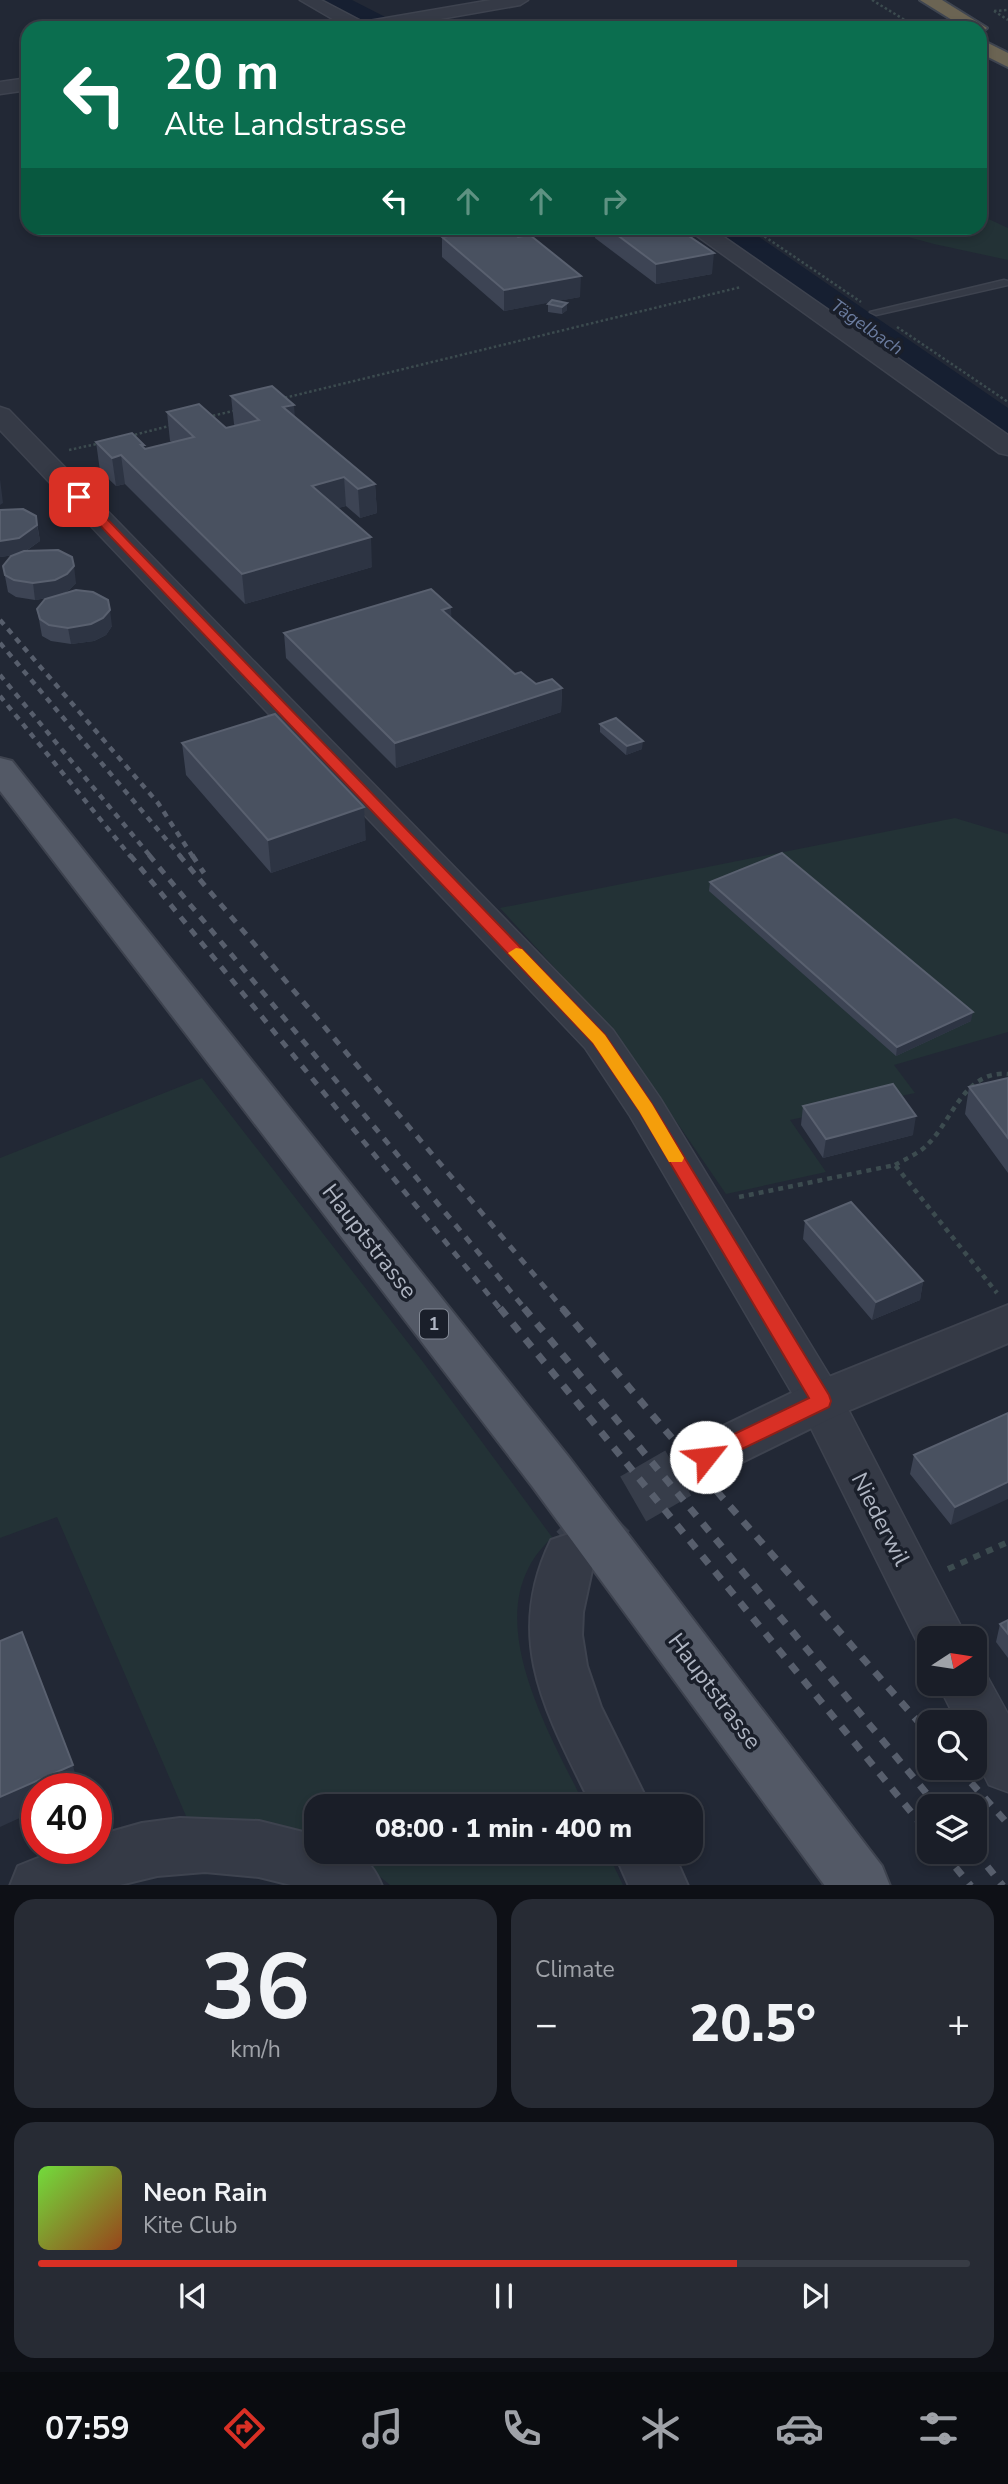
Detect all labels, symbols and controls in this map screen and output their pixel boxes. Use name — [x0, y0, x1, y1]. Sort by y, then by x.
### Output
text: 20 m — [164, 39, 279, 106]
icon: left — [49, 49, 140, 140]
text: Alte Landstrasse — [164, 103, 406, 146]
icon: left — [376, 182, 414, 220]
icon: ahead — [449, 182, 487, 220]
icon: ahead — [522, 182, 560, 220]
icon: right — [595, 182, 633, 220]
water label: Tägelbach — [826, 293, 908, 361]
pin — [49, 467, 109, 527]
icon: arrive — [60, 478, 98, 516]
street label: Hauptstrasse — [315, 1178, 424, 1305]
road number: 1 — [420, 1310, 448, 1338]
position arrow — [669, 1420, 743, 1494]
street label: Niederwil — [844, 1467, 917, 1571]
north arrow — [917, 1626, 987, 1696]
map controls — [917, 1626, 987, 1864]
street label: Hauptstrasse — [661, 1627, 768, 1756]
button: search — [917, 1710, 987, 1780]
speed limit sign: 40 — [21, 1773, 112, 1864]
button: layers — [917, 1794, 987, 1864]
text: 08:00 · 1 min · 400 m — [375, 1811, 632, 1846]
text: 36 — [201, 1926, 310, 2050]
text: Climate — [535, 1954, 615, 1985]
text: 20.5° — [689, 1988, 816, 2059]
text: − — [535, 1999, 558, 2050]
text: + — [947, 1999, 970, 2050]
text: km/h — [230, 2034, 281, 2065]
text: Neon Rain — [143, 2175, 268, 2210]
text: Kite Club — [143, 2210, 237, 2241]
icon: previous — [174, 2277, 212, 2315]
icon: pause — [485, 2277, 523, 2315]
icon: next — [796, 2277, 834, 2315]
icon: directions — [220, 2404, 269, 2453]
icon: music — [358, 2404, 407, 2453]
icon: phone — [497, 2404, 546, 2453]
icon: climate — [636, 2404, 685, 2453]
icon: car — [775, 2404, 824, 2453]
icon: filters — [914, 2404, 963, 2453]
text: 07:59 — [45, 2407, 130, 2450]

